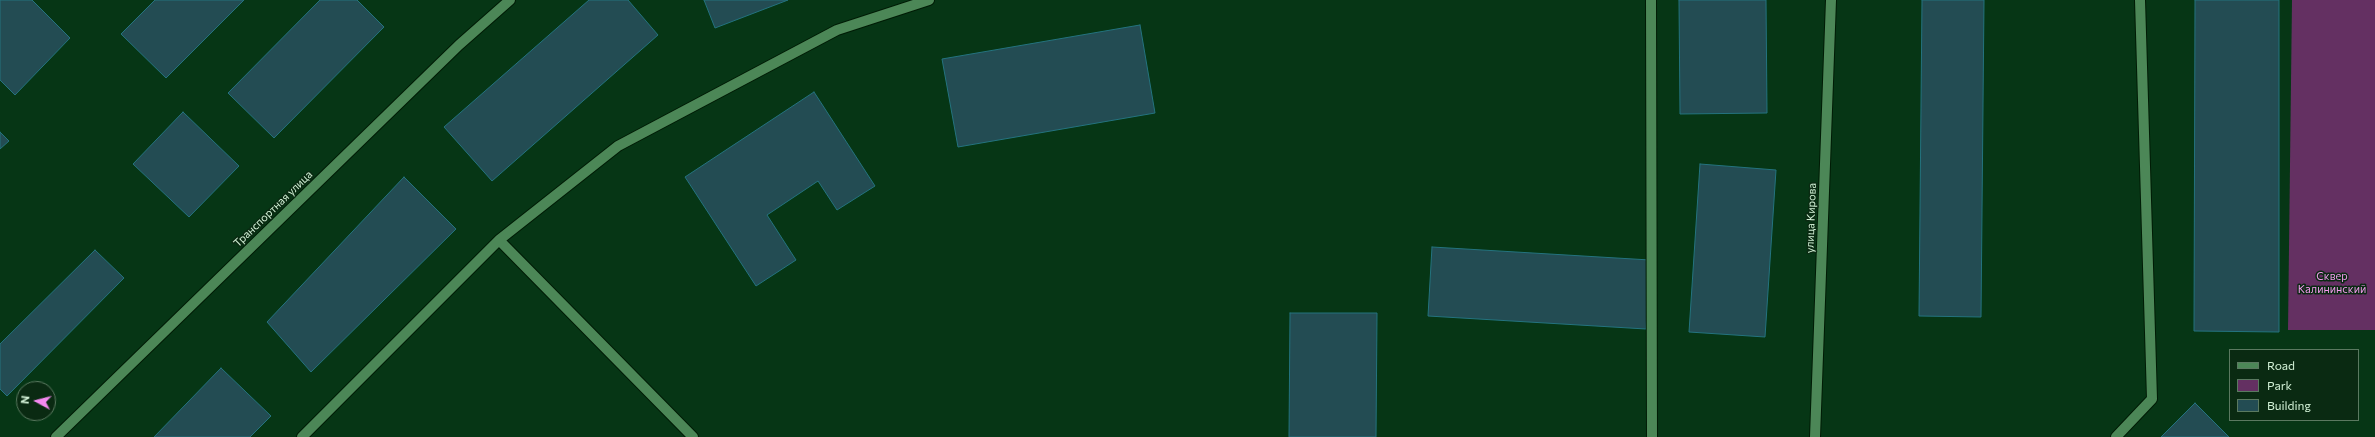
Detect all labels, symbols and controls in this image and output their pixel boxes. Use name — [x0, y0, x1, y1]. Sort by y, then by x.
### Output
street label: Транспортная улица — [231, 168, 315, 250]
street label: улица Кирова — [1803, 183, 1819, 253]
park label: Сквер Калининский — [2298, 269, 2366, 295]
legend — [2229, 349, 2359, 421]
text: Road — [2267, 358, 2295, 372]
text: Park — [2267, 378, 2292, 392]
north arrow — [16, 381, 56, 421]
text: N — [18, 395, 32, 405]
text: Building — [2267, 398, 2311, 412]

